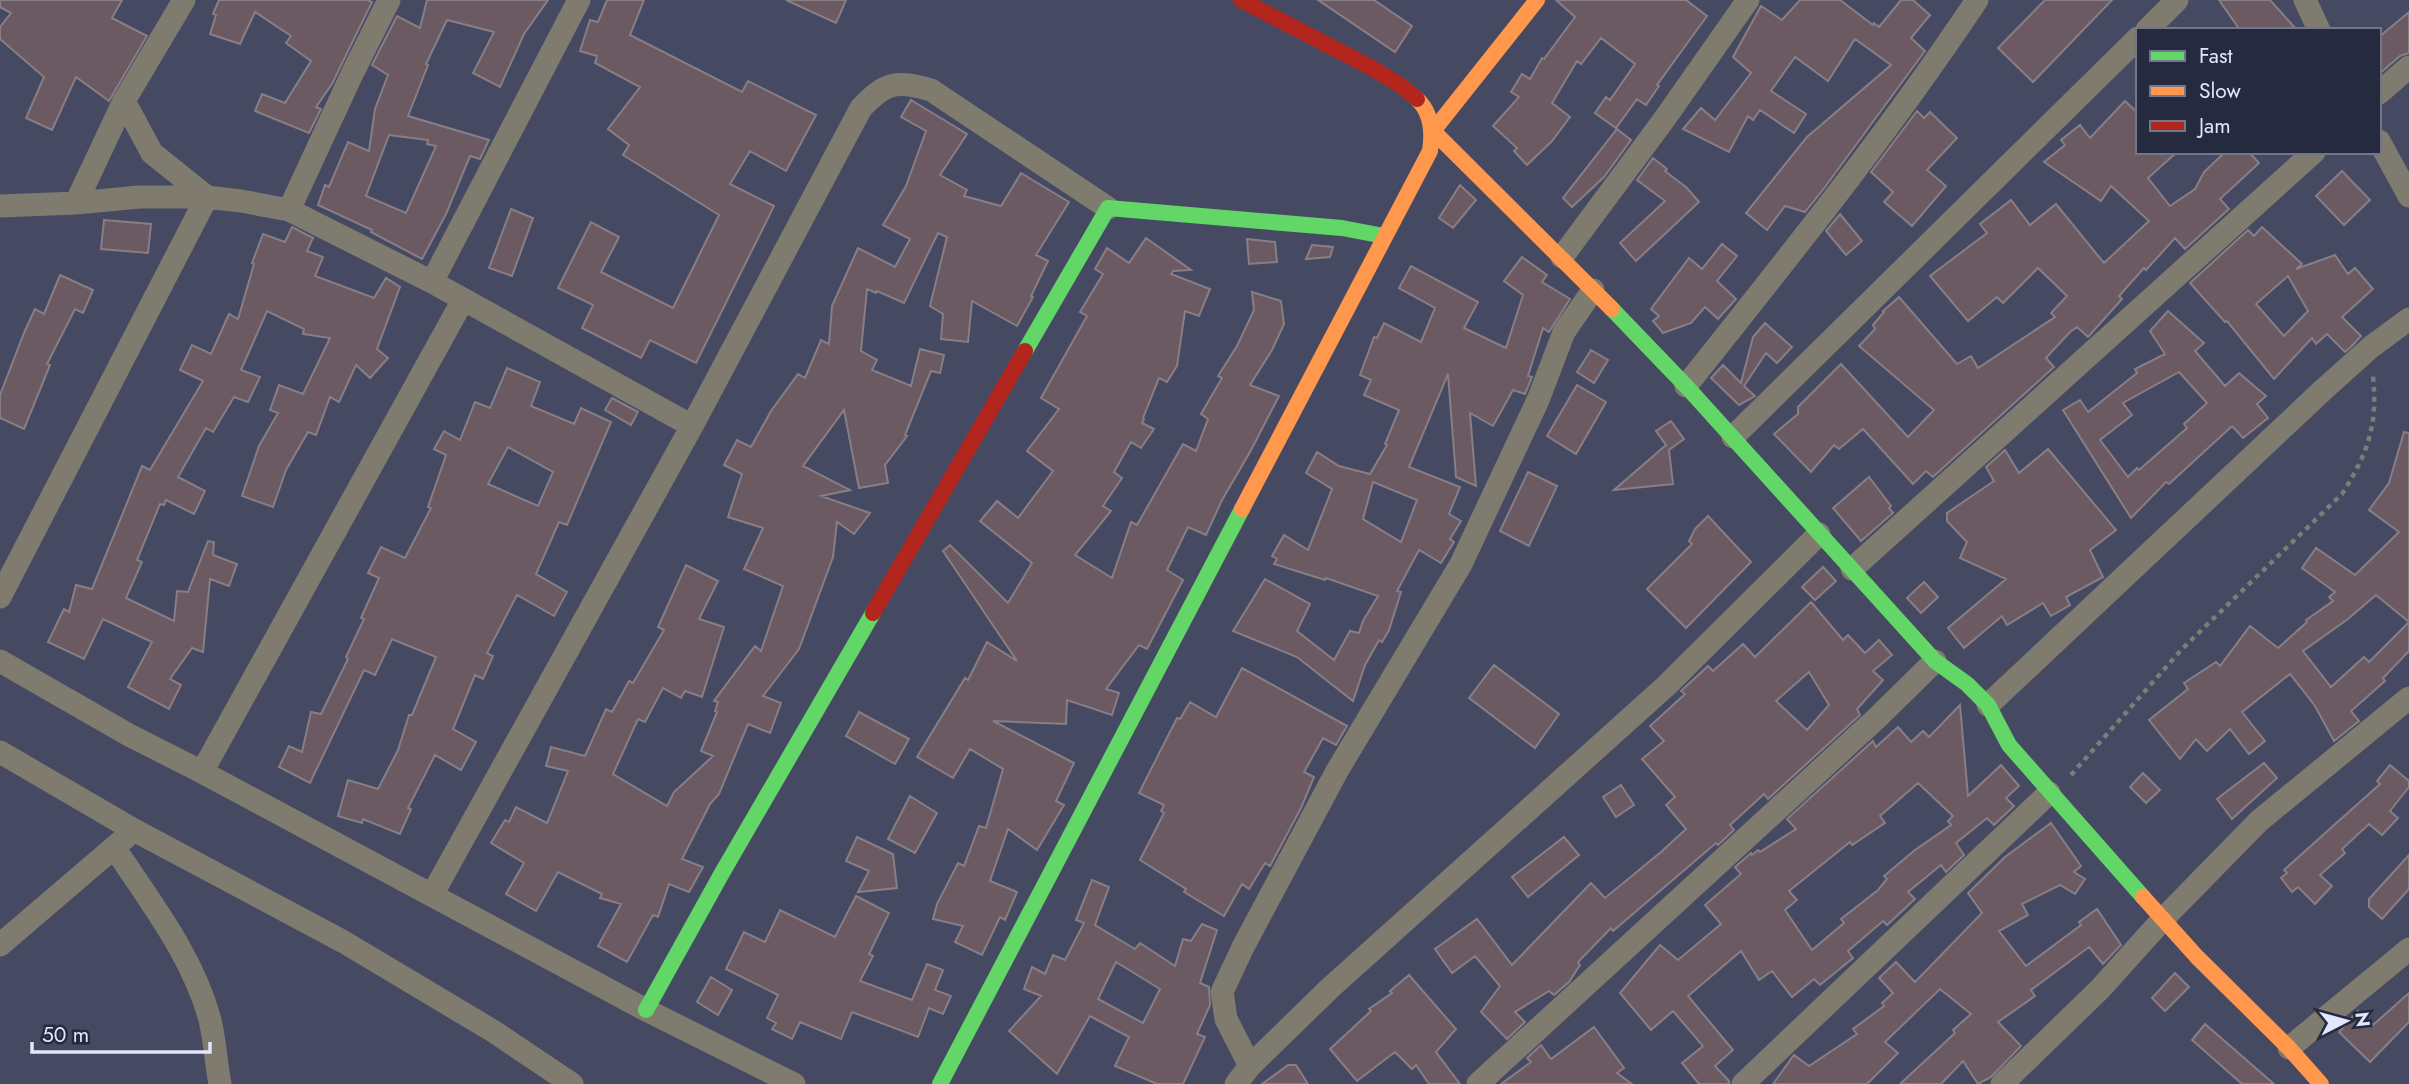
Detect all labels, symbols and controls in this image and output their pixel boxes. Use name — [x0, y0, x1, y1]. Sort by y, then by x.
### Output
legend — [2136, 28, 2381, 154]
text: Fast — [2199, 41, 2232, 71]
text: Slow — [2199, 76, 2241, 106]
text: Jam — [2196, 111, 2231, 141]
north arrow — [2311, 986, 2381, 1056]
scale bar — [32, 1010, 210, 1054]
text: N — [2348, 1010, 2377, 1028]
text: 50 m — [42, 1020, 89, 1050]

